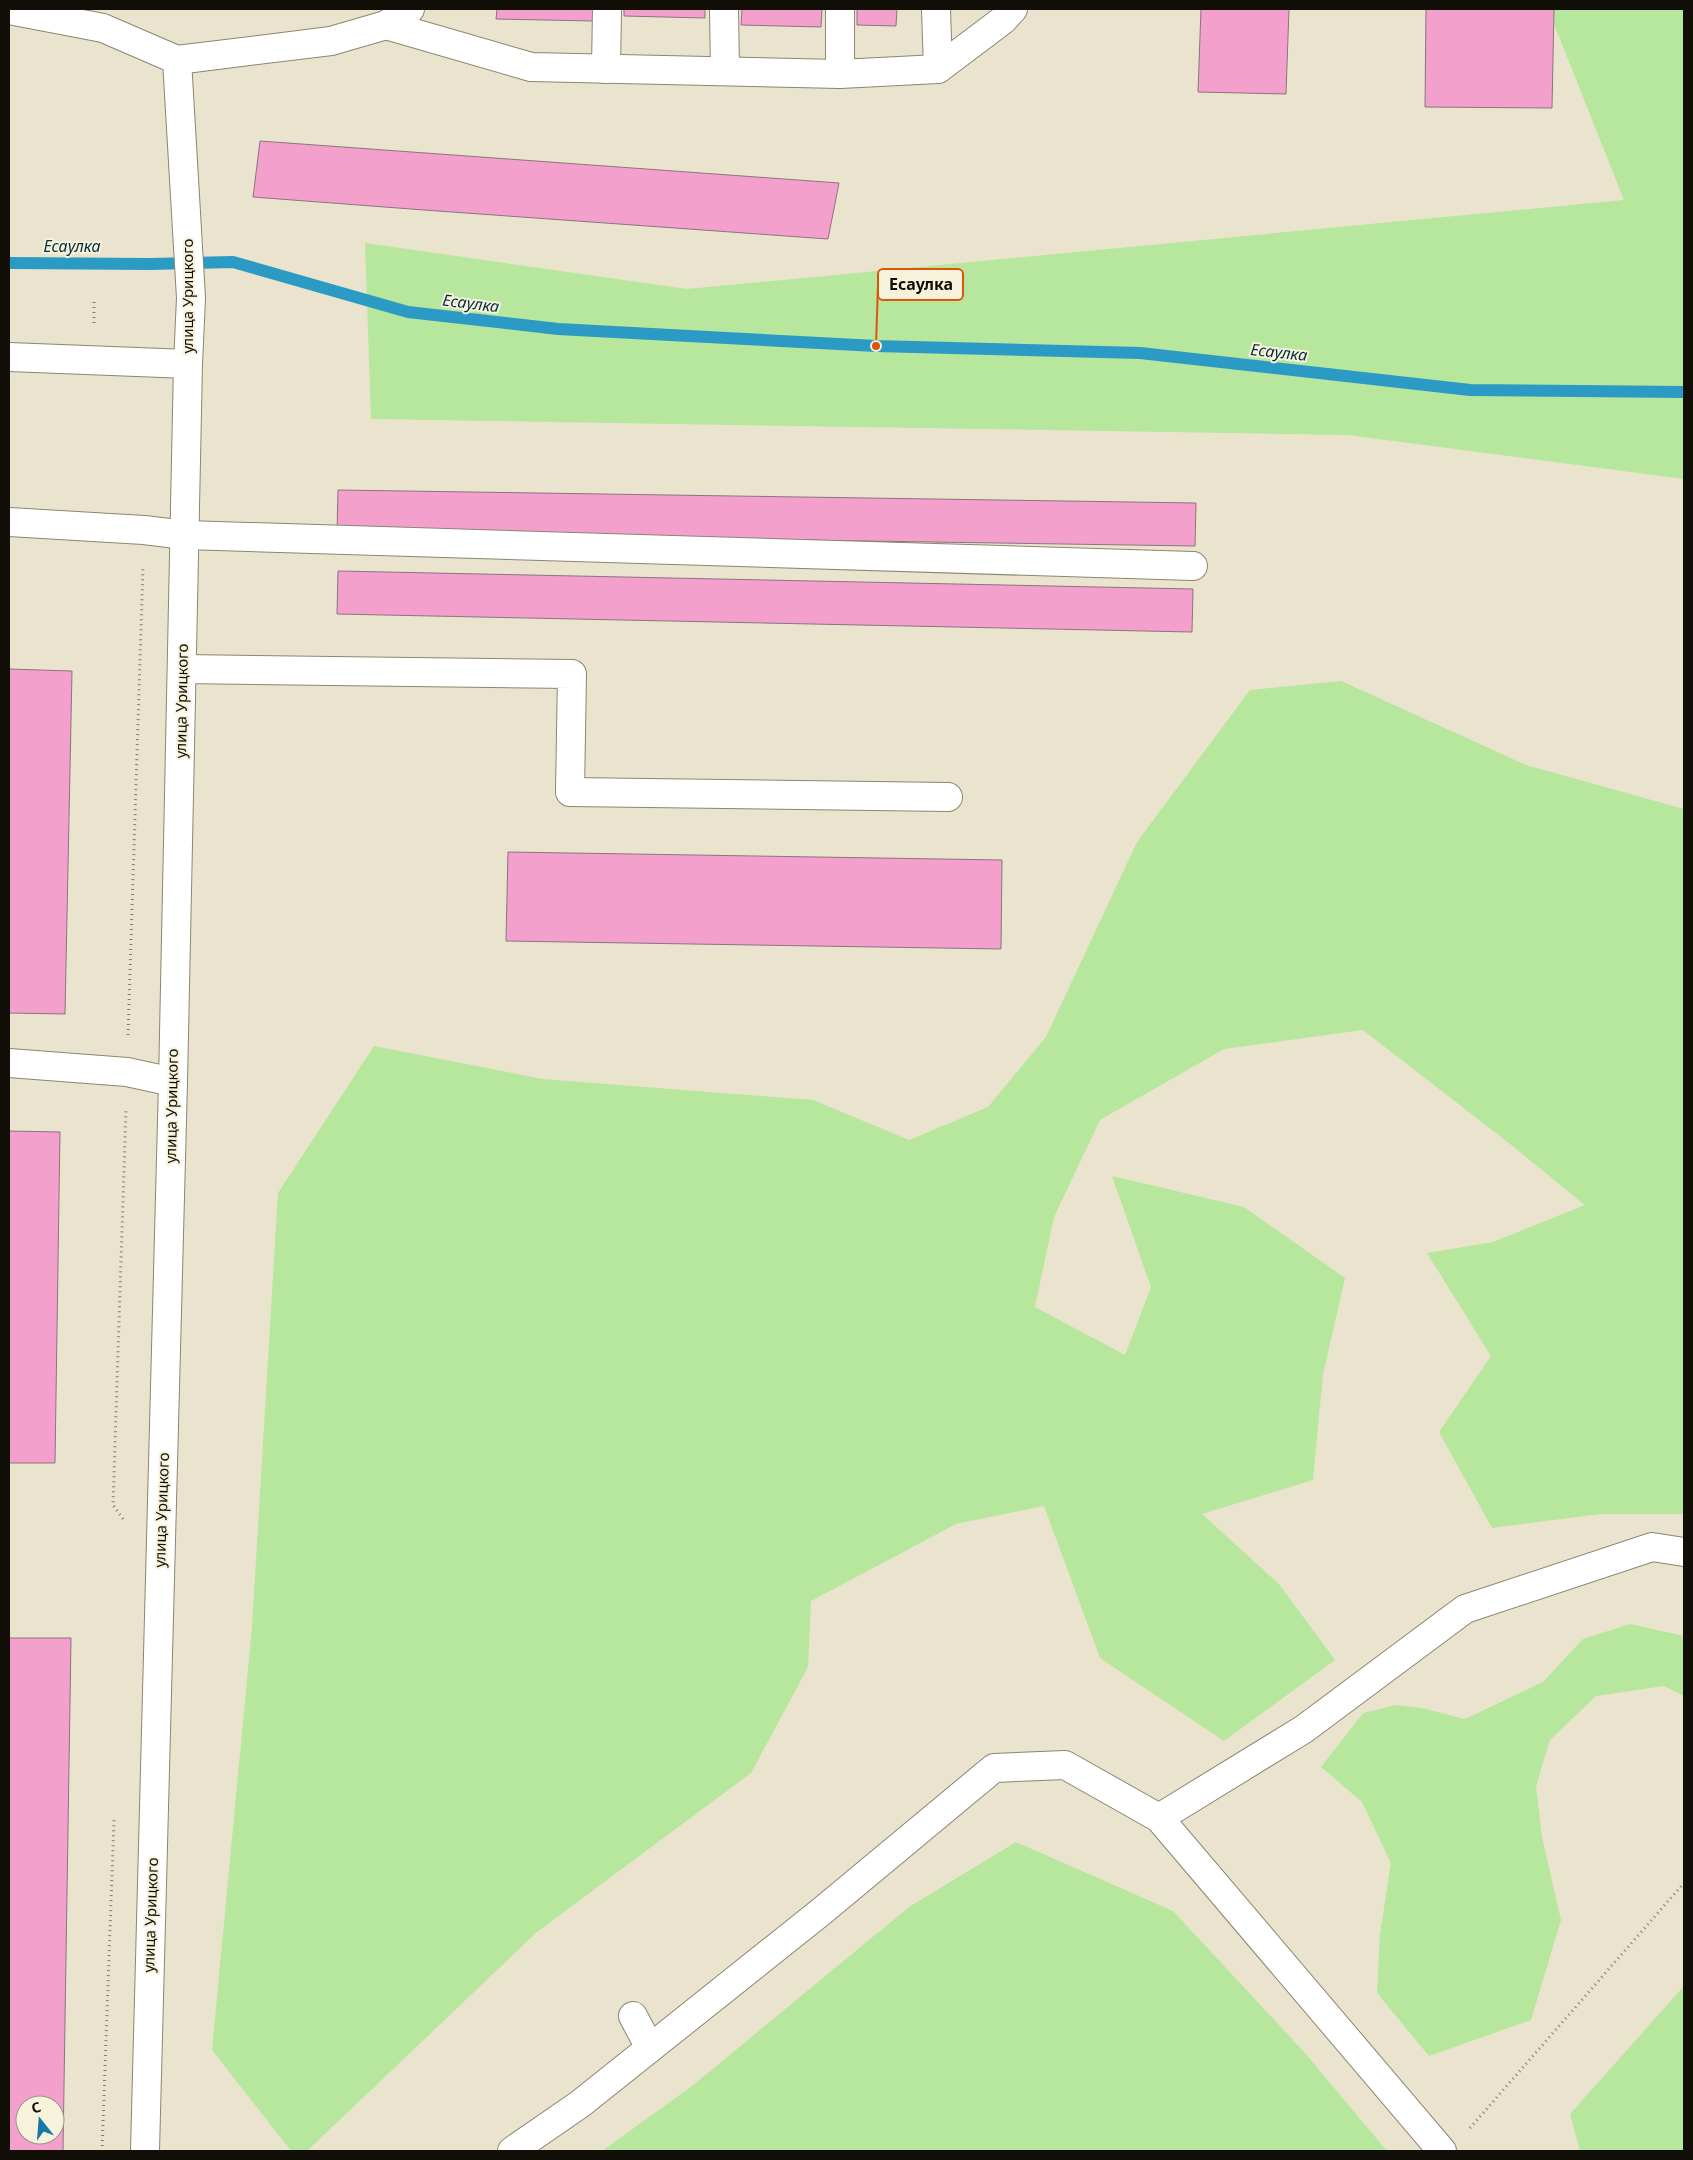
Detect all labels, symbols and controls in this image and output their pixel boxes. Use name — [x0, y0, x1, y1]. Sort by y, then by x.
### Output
water label: Есаулка — [43, 235, 101, 257]
street label: улица Урицкого — [177, 238, 197, 354]
callout: Есаулка — [878, 269, 963, 300]
text: Есаулка — [889, 273, 953, 295]
water label: Есаулка — [441, 289, 501, 317]
water label: Есаулка — [1249, 338, 1309, 366]
street label: улица Урицкого — [170, 643, 192, 759]
street label: улица Урицкого — [160, 1048, 182, 1164]
street label: улица Урицкого — [149, 1452, 173, 1568]
street label: улица Урицкого — [138, 1857, 162, 1973]
north arrow — [15, 2095, 65, 2145]
text: С — [29, 2097, 43, 2117]

